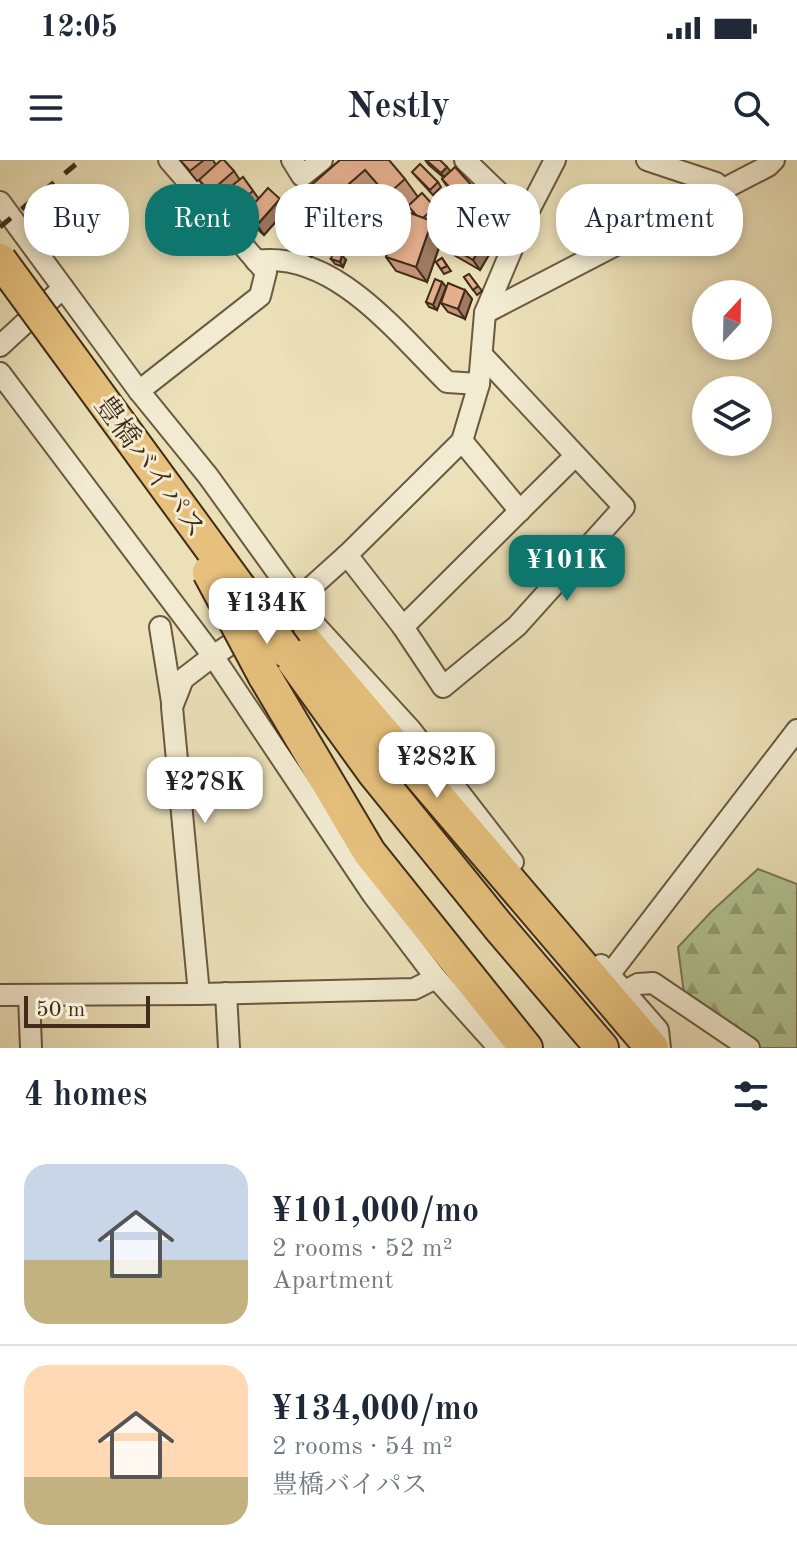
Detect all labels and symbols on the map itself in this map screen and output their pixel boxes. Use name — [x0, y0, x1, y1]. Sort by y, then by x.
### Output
north arrow — [692, 280, 772, 360]
street label: 豊橋バイパス — [88, 390, 212, 544]
pin: ¥101K — [511, 535, 623, 603]
pin: ¥134K — [211, 578, 323, 646]
pin: ¥282K — [381, 732, 493, 800]
pin: ¥278K — [149, 757, 261, 825]
scale bar — [24, 992, 150, 1028]

